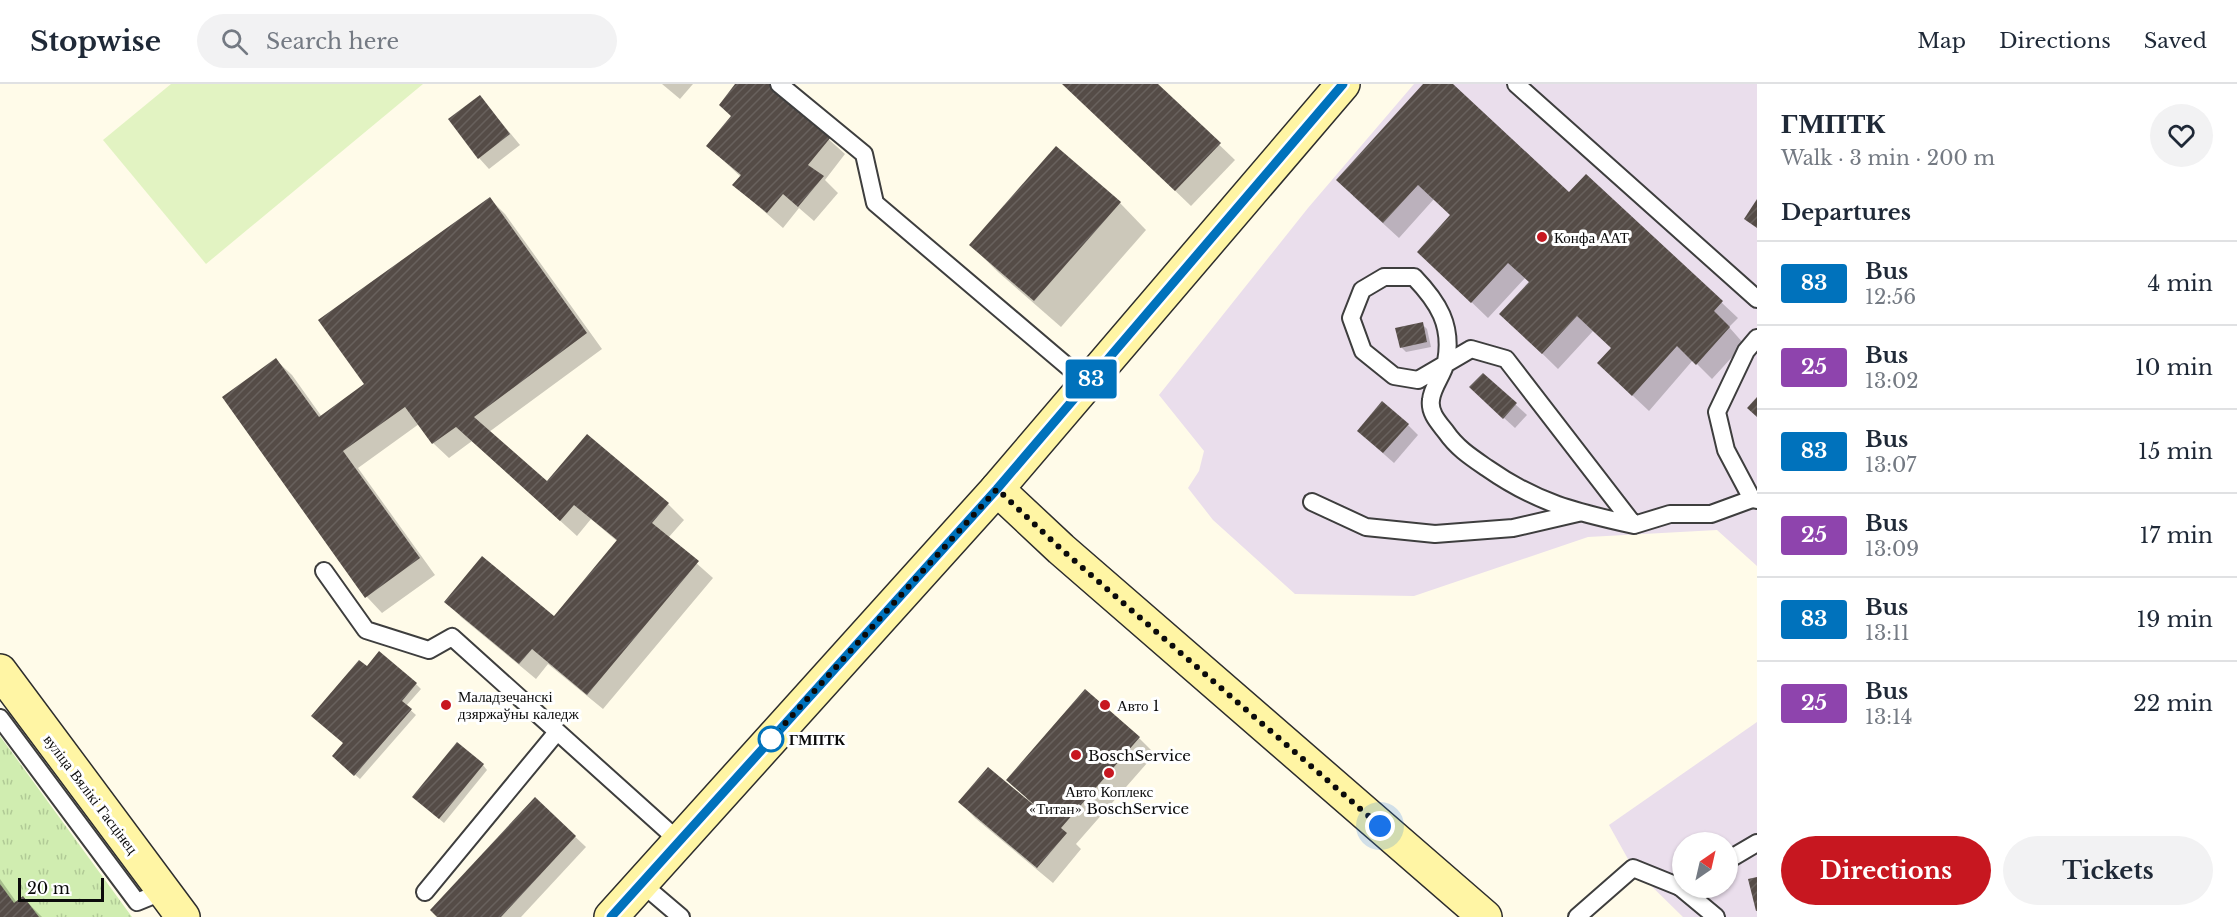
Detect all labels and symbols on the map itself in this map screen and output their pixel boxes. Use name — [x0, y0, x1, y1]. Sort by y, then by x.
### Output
place label: Конфа ААТ — [1554, 228, 1629, 247]
marker: Конфа ААТ — [1535, 230, 1549, 244]
line badge: 83 — [1064, 360, 1118, 398]
place label: Маладзечанскі дзяржаўны каледж — [458, 687, 579, 723]
place label: Авто 1 — [1117, 696, 1159, 715]
marker: Маладзечанскі дзяржаўны каледж — [439, 698, 453, 712]
marker: Авто 1 — [1098, 698, 1112, 712]
marker: ГМПТК — [758, 726, 784, 752]
street label: вуліца Вялікі Гасцінец — [40, 730, 142, 858]
place label: ГМПТК — [789, 730, 845, 749]
place label: BoschService — [1088, 746, 1191, 765]
marker: BoschService — [1069, 748, 1083, 762]
marker: Авто Коплекс «Титан» BoschService — [1102, 766, 1116, 780]
place label: Авто Коплекс «Титан» BoschService — [1029, 782, 1189, 818]
your location — [1365, 811, 1395, 841]
north arrow — [1672, 832, 1738, 898]
scale bar — [18, 875, 104, 902]

